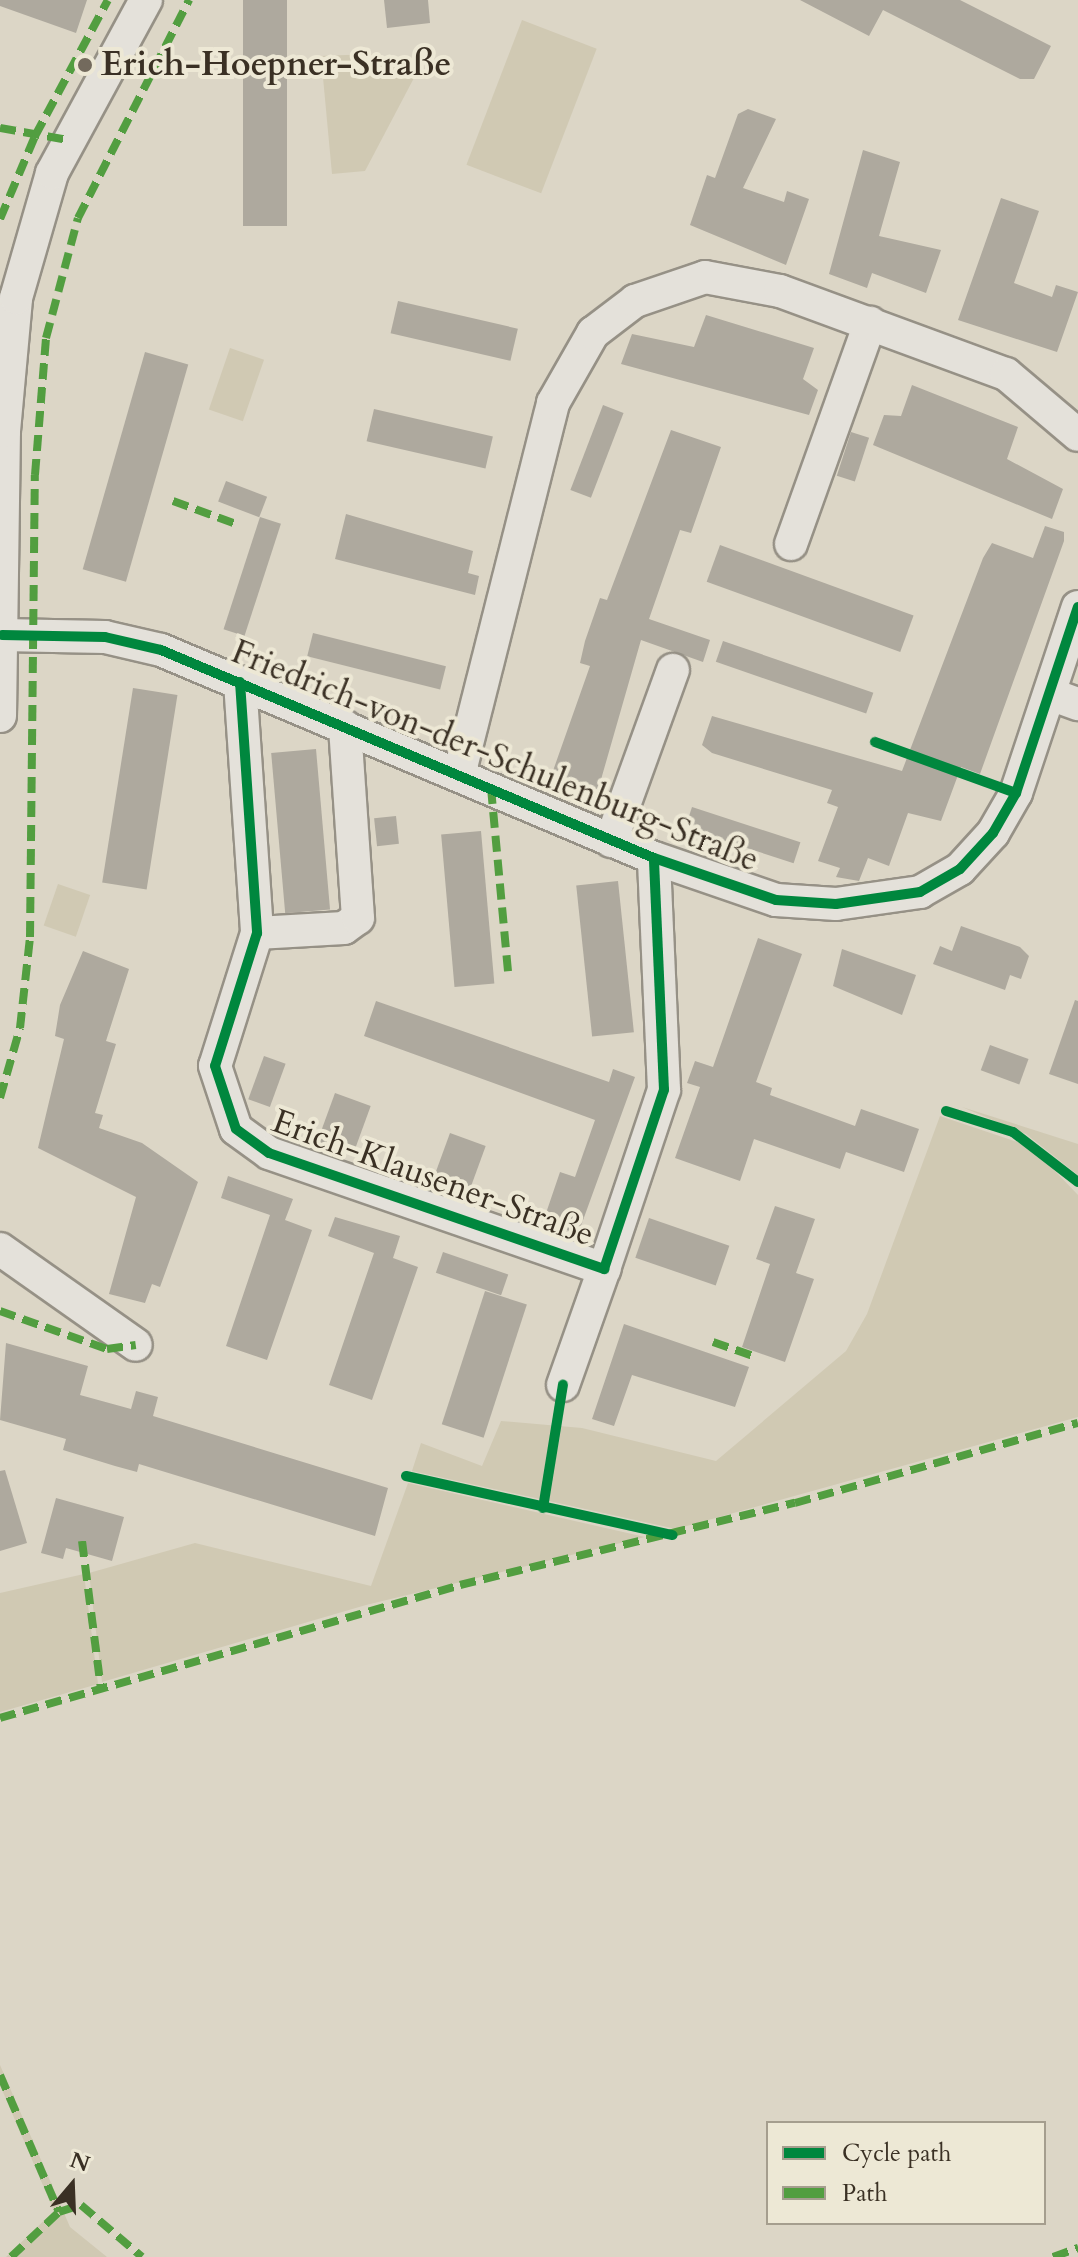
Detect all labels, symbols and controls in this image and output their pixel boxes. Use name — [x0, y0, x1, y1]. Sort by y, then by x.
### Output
place label: Erich-Hoepner-Straße — [101, 45, 451, 85]
marker: Erich-Hoepner-Straße — [76, 56, 94, 74]
street label: Friedrich-von-der-Schulenburg-Straße — [226, 631, 764, 881]
street label: Erich-Klausener-Straße — [267, 1101, 599, 1255]
legend — [766, 2121, 1046, 2225]
text: Cycle path — [842, 2137, 951, 2170]
north arrow — [32, 2145, 112, 2225]
text: N — [66, 2145, 94, 2180]
text: Path — [842, 2177, 887, 2210]

